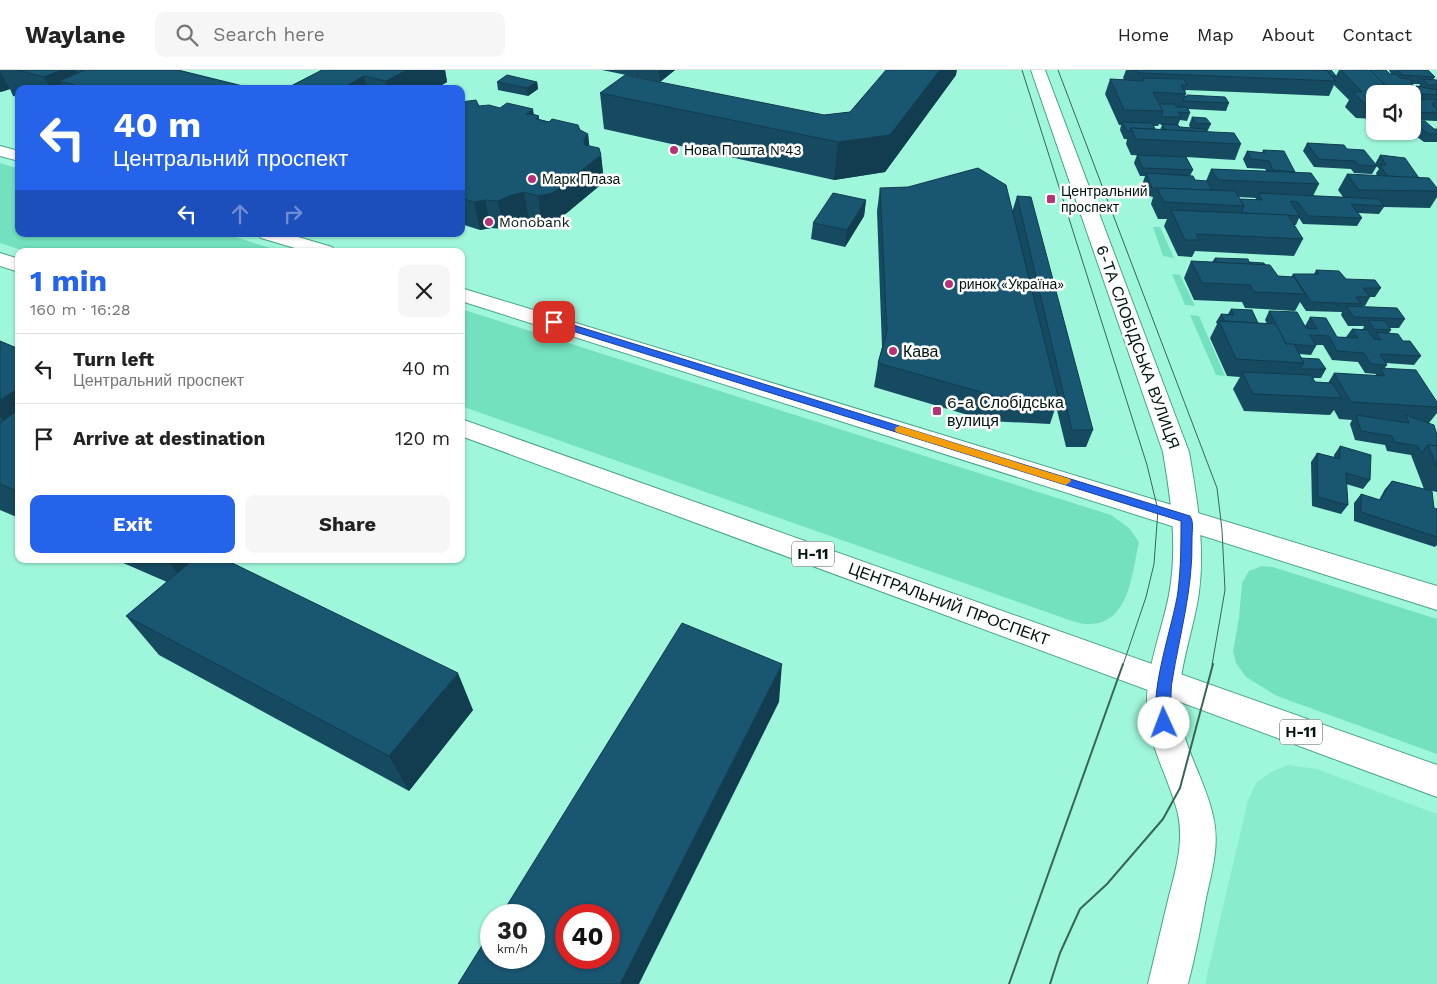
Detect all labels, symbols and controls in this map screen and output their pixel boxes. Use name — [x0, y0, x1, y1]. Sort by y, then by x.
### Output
search box — [155, 12, 505, 57]
text: Waylane — [25, 21, 125, 49]
icon: search — [173, 21, 201, 49]
text: Search here — [213, 23, 325, 46]
text: Home — [1118, 24, 1169, 45]
text: Map — [1197, 24, 1234, 45]
text: About — [1262, 24, 1314, 45]
text: Contact — [1342, 24, 1412, 45]
map controls — [1366, 85, 1421, 140]
button: sound — [1366, 85, 1421, 140]
text: 40 m — [113, 104, 201, 146]
icon: left — [30, 105, 95, 170]
place label: Нова Пошта №43 — [684, 142, 802, 158]
marker: Нова Пошта №43 — [668, 144, 680, 156]
text: Центральний проспект — [113, 146, 348, 171]
place label: Марк Плаза — [542, 171, 621, 187]
marker: Марк Плаза — [526, 173, 538, 185]
place label: Центральний проспект — [1061, 183, 1148, 215]
marker: Центральний проспект — [1045, 193, 1057, 205]
icon: left — [173, 200, 201, 228]
icon: ahead — [226, 200, 254, 228]
icon: right — [279, 200, 307, 228]
place label: Monobank — [499, 214, 570, 230]
marker: Monobank — [483, 216, 495, 228]
street label: 6-ТА СЛОБІДСЬКА ВУЛИЦЯ — [1092, 242, 1184, 452]
text: 1 min — [30, 263, 107, 298]
button: close — [398, 265, 450, 317]
place label: ринок «Україна» — [959, 276, 1064, 292]
marker: ринок «Україна» — [943, 278, 955, 290]
text: 160 m · 16:28 — [30, 300, 131, 319]
pin — [533, 301, 575, 343]
icon: arrive — [540, 308, 568, 336]
place label: Кава — [903, 342, 939, 361]
marker: Кава — [887, 345, 899, 357]
text: Turn left — [73, 348, 154, 371]
icon: left — [30, 355, 58, 383]
text: 40 m — [402, 357, 450, 380]
text: Центральний проспект — [73, 371, 244, 390]
place label: 6-а Слобідська вулиця — [947, 393, 1064, 430]
marker: 6-а Слобідська вулиця — [931, 405, 943, 417]
icon: arrive — [30, 425, 58, 453]
text: Arrive at destination — [73, 427, 265, 450]
text: 120 m — [395, 427, 450, 450]
button: Exit — [30, 495, 235, 553]
button: Share — [245, 495, 450, 553]
road number: Н-11 — [792, 542, 834, 566]
street label: ЦЕНТРАЛЬНИЙ ПРОСПЕКТ — [846, 559, 1052, 649]
position arrow — [1137, 696, 1189, 748]
road number: Н-11 — [1280, 720, 1322, 744]
speed limit sign: 40 — [555, 904, 620, 969]
text: 30 — [497, 916, 528, 945]
text: km/h — [497, 942, 528, 956]

